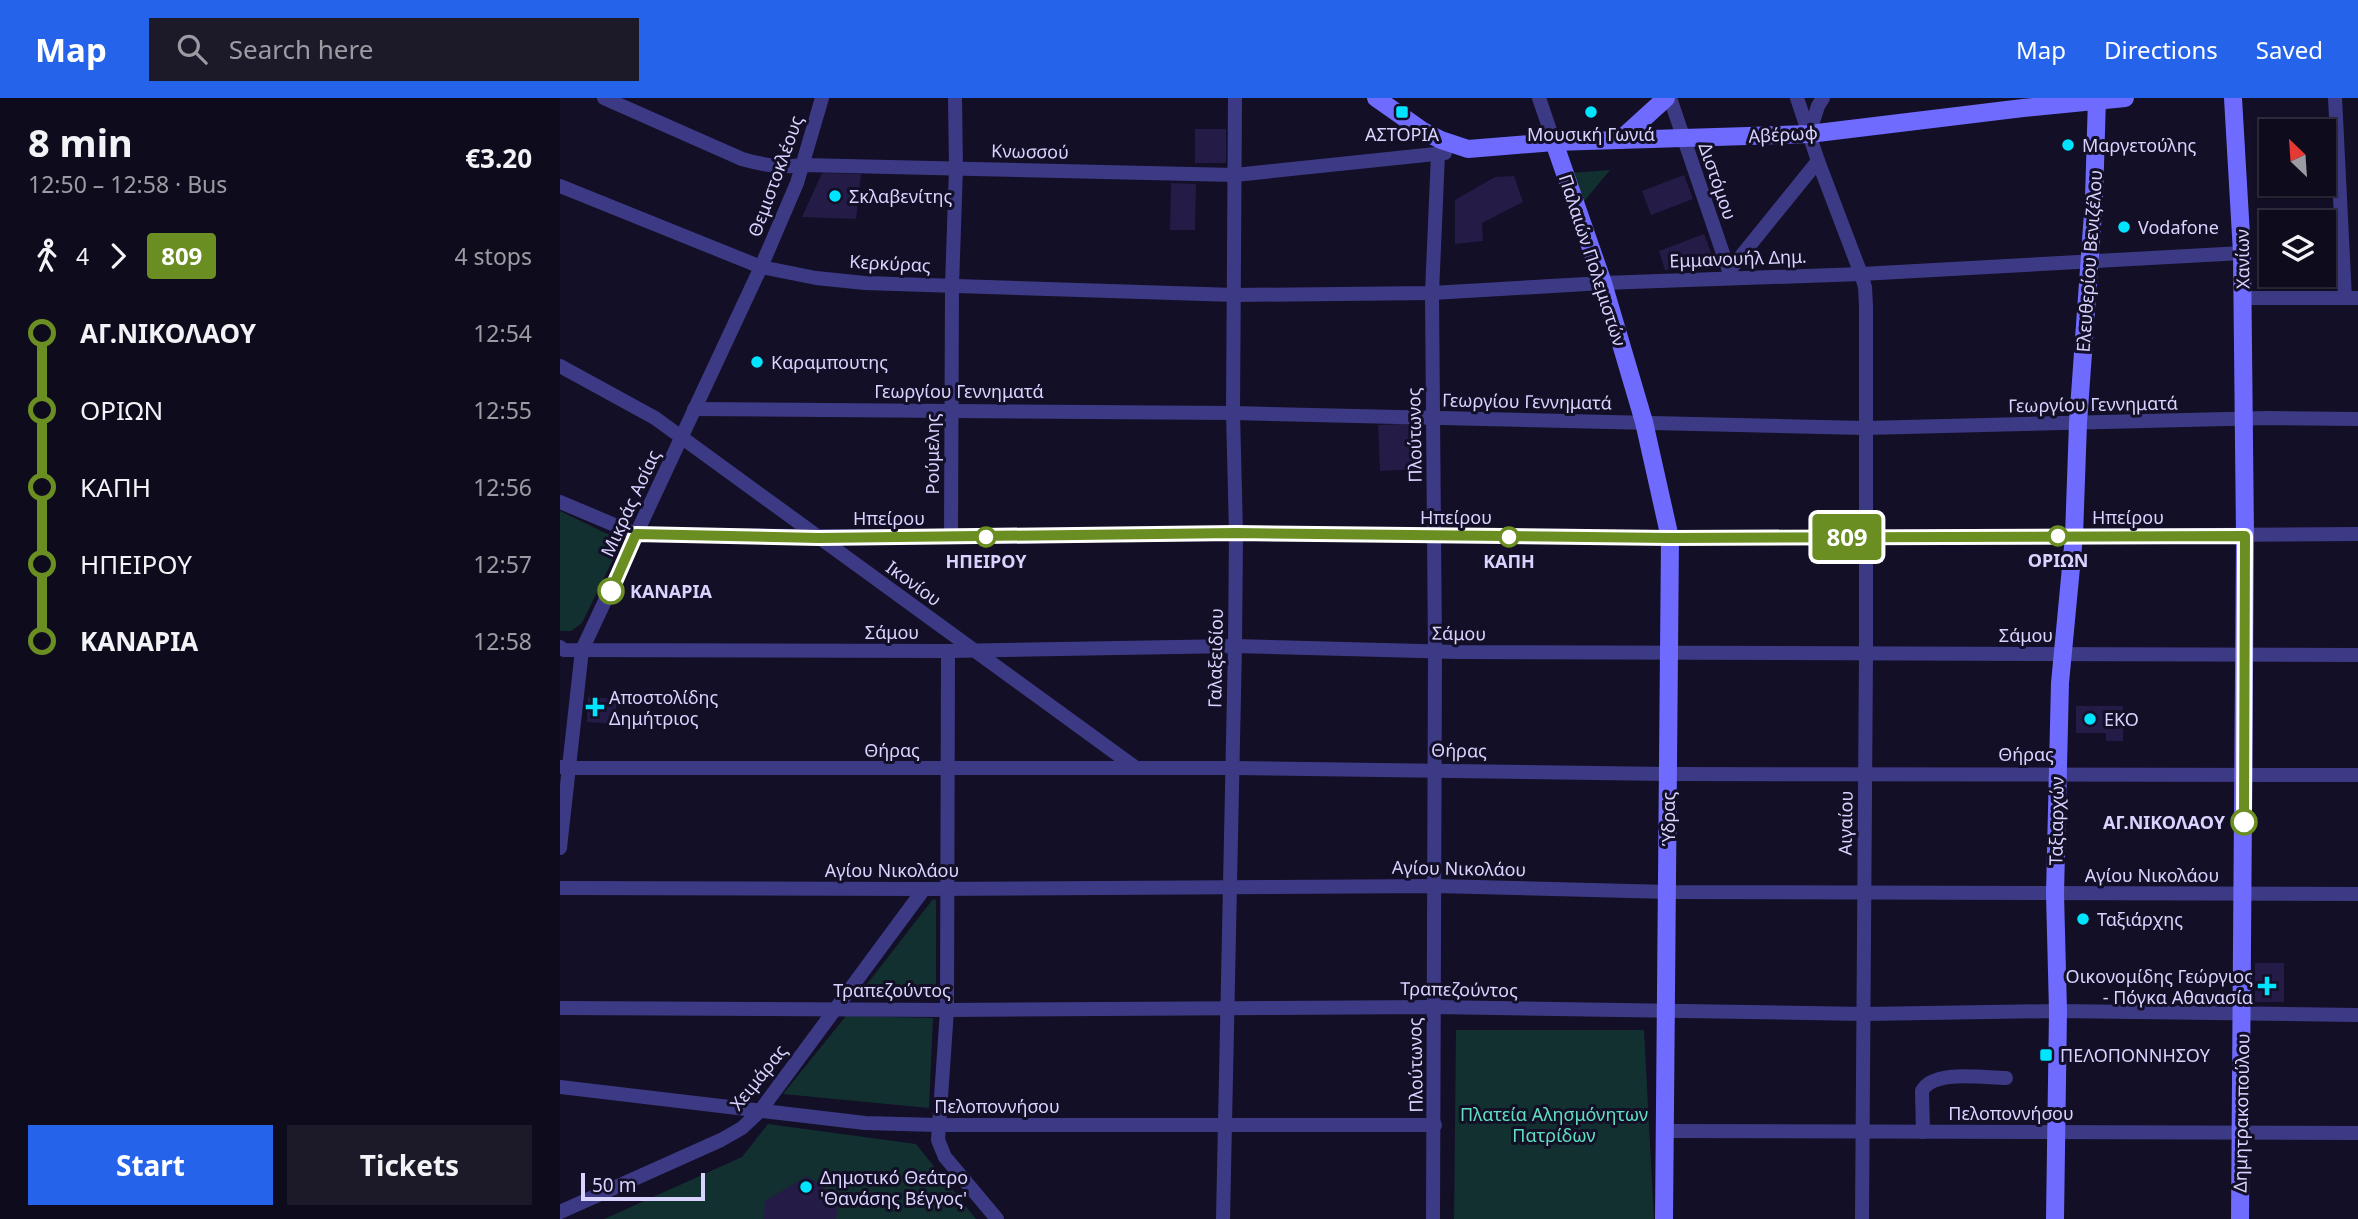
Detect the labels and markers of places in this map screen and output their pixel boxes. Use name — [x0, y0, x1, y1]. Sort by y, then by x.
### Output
marker: ΑΣΤΟΡΙΑ — [1394, 104, 1410, 120]
marker: Μουσική Γωνιά — [1583, 104, 1599, 120]
place label: ΑΣΤΟΡΙΑ — [1365, 122, 1439, 146]
place label: Μουσική Γωνιά — [1527, 122, 1655, 146]
place label: Μαργετούλης — [2082, 133, 2197, 157]
marker: Μαργετούλης — [2060, 137, 2076, 153]
place label: Σκλαβενίτης — [849, 184, 952, 208]
marker: Σκλαβενίτης — [827, 188, 843, 204]
place label: Vodafone — [2138, 215, 2219, 239]
marker: Vodafone — [2116, 219, 2132, 235]
place label: Καραμπουτης — [771, 350, 888, 374]
marker: Καραμπουτης — [749, 354, 765, 370]
marker: ΟΡΙΩΝ — [2048, 526, 2068, 546]
marker: ΗΠΕΙΡΟΥ — [976, 527, 996, 547]
marker: ΚΑΠΗ — [1499, 527, 1519, 547]
place label: ΟΡΙΩΝ — [2028, 548, 2088, 572]
place label: ΗΠΕΙΡΟΥ — [946, 549, 1027, 573]
place label: ΚΑΠΗ — [1483, 549, 1535, 573]
marker: ΚΑΝΑΡΙΑ — [598, 578, 624, 604]
place label: ΚΑΝΑΡΙΑ — [630, 579, 712, 603]
place label: Αποστολίδης Δημήτριος — [609, 685, 718, 730]
marker: Αποστολίδης Δημήτριος — [587, 699, 603, 715]
place label: EKO — [2104, 707, 2139, 731]
marker: EKO — [2082, 711, 2098, 727]
marker: ΑΓ.ΝΙΚΟΛΑΟΥ — [2231, 809, 2257, 835]
place label: ΑΓ.ΝΙΚΟΛΑΟΥ — [2103, 810, 2226, 834]
place label: Ταξιάρχης — [2097, 907, 2183, 931]
marker: Ταξιάρχης — [2075, 911, 2091, 927]
place label: Οικονομίδης Γεώργιος - Πόγκα Αθανασία — [2066, 964, 2253, 1009]
marker: Οικονομίδης Γεώργιος - Πόγκα Αθανασία — [2259, 978, 2275, 994]
place label: ΠΕΛΟΠΟΝΝΗΣΟΥ — [2060, 1043, 2211, 1067]
marker: ΠΕΛΟΠΟΝΝΗΣΟΥ — [2038, 1047, 2054, 1063]
place label: Δημοτικό Θεάτρο 'Θανάσης Βέγγος' — [820, 1165, 968, 1210]
marker: Δημοτικό Θεάτρο 'Θανάσης Βέγγος' — [798, 1179, 814, 1195]

